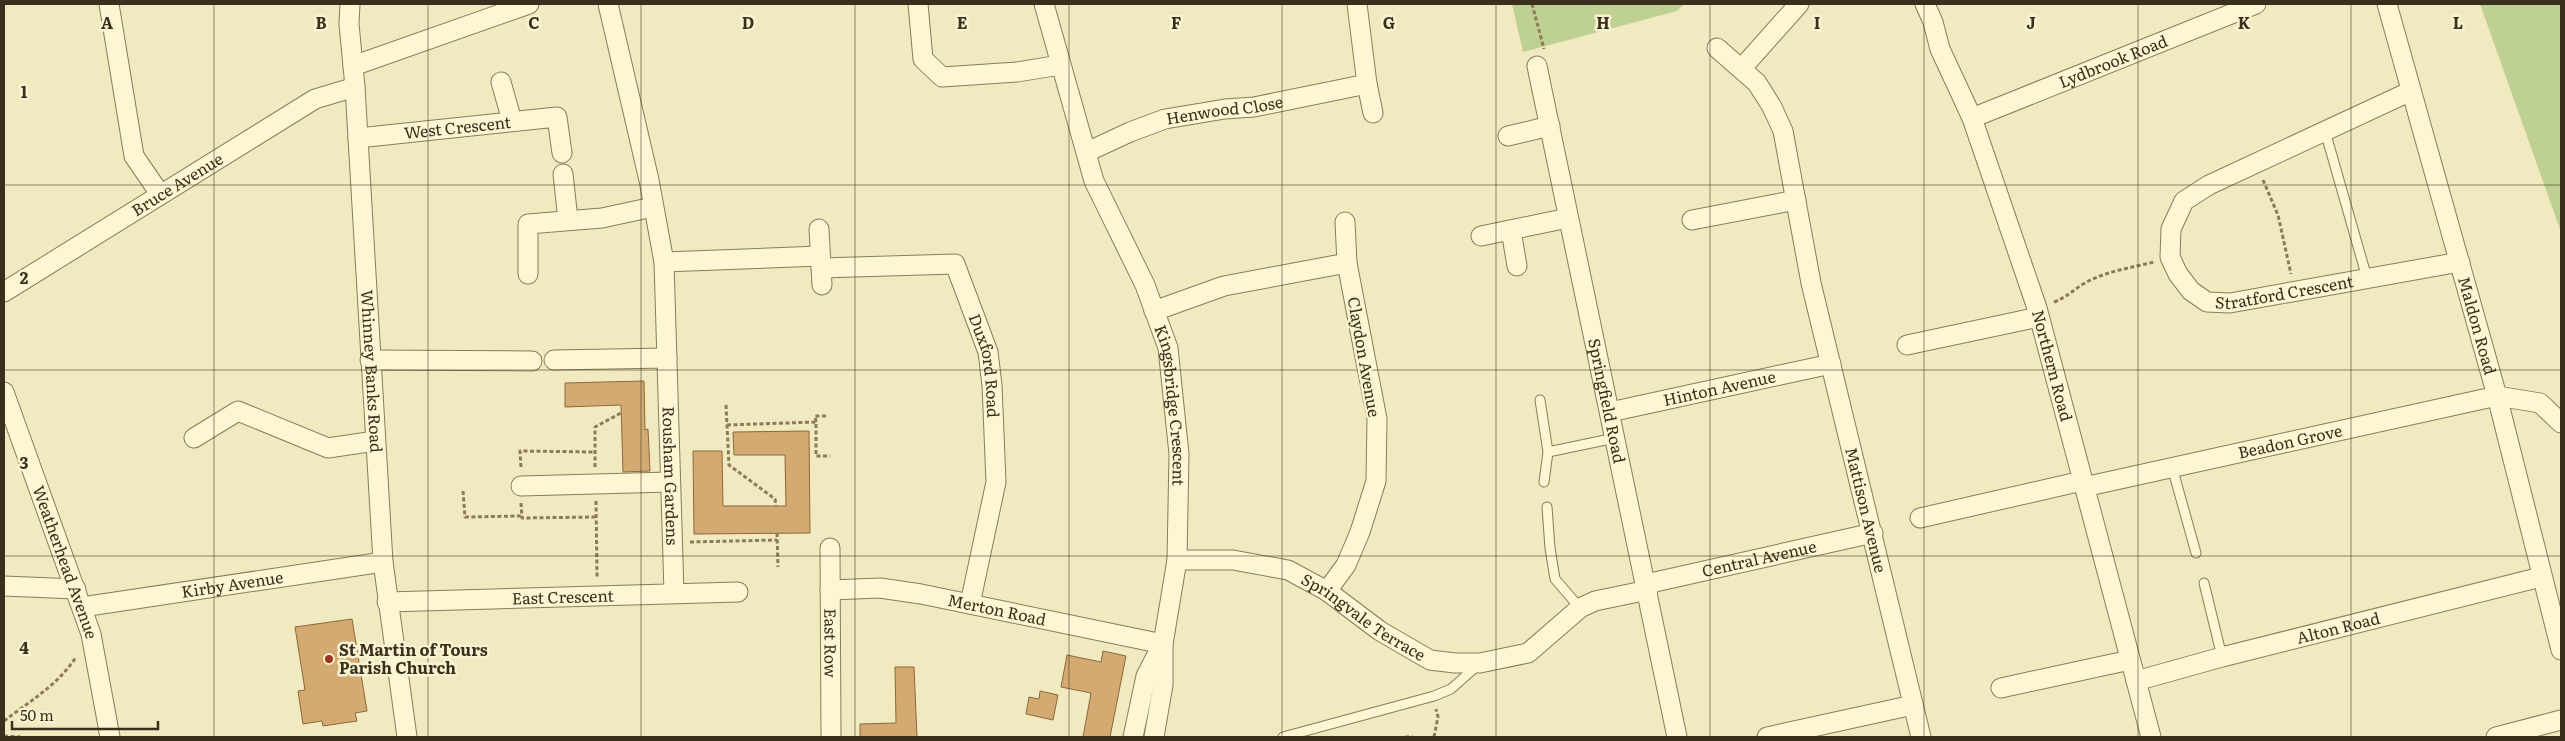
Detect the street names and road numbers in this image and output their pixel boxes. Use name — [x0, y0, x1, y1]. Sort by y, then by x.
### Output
street label: Lydbrook Road — [2055, 28, 2171, 93]
street label: Henwood Close — [1164, 88, 1285, 130]
street label: West Crescent — [403, 109, 513, 144]
street label: Bruce Avenue — [126, 146, 227, 221]
street label: Stratford Crescent — [2215, 268, 2356, 314]
street label: Maldon Road — [2453, 273, 2503, 377]
street label: Whinney Banks Road — [356, 289, 390, 454]
street label: Claydon Avenue — [1343, 295, 1387, 419]
street label: Northern Road — [2027, 307, 2080, 424]
street label: Duxford Road — [964, 310, 1006, 418]
street label: Kingsbridge Crescent — [1149, 321, 1192, 487]
street label: Springfield Road — [1583, 336, 1633, 465]
street label: Hinton Avenue — [1661, 363, 1778, 411]
street label: Rousham Gardens — [657, 406, 686, 546]
street label: Beadon Grove — [2235, 417, 2344, 464]
street label: Mattison Avenue — [1840, 444, 1894, 575]
street label: Weatherhead Avenue — [28, 482, 105, 640]
street label: Central Avenue — [1699, 533, 1818, 582]
street label: Kirby Avenue — [180, 564, 285, 603]
street label: Springvale Terrace — [1297, 566, 1431, 666]
street label: East Crescent — [512, 583, 615, 609]
street label: Merton Road — [946, 587, 1049, 631]
street label: Alton Road — [2294, 605, 2382, 649]
street label: East Row — [819, 608, 844, 678]

